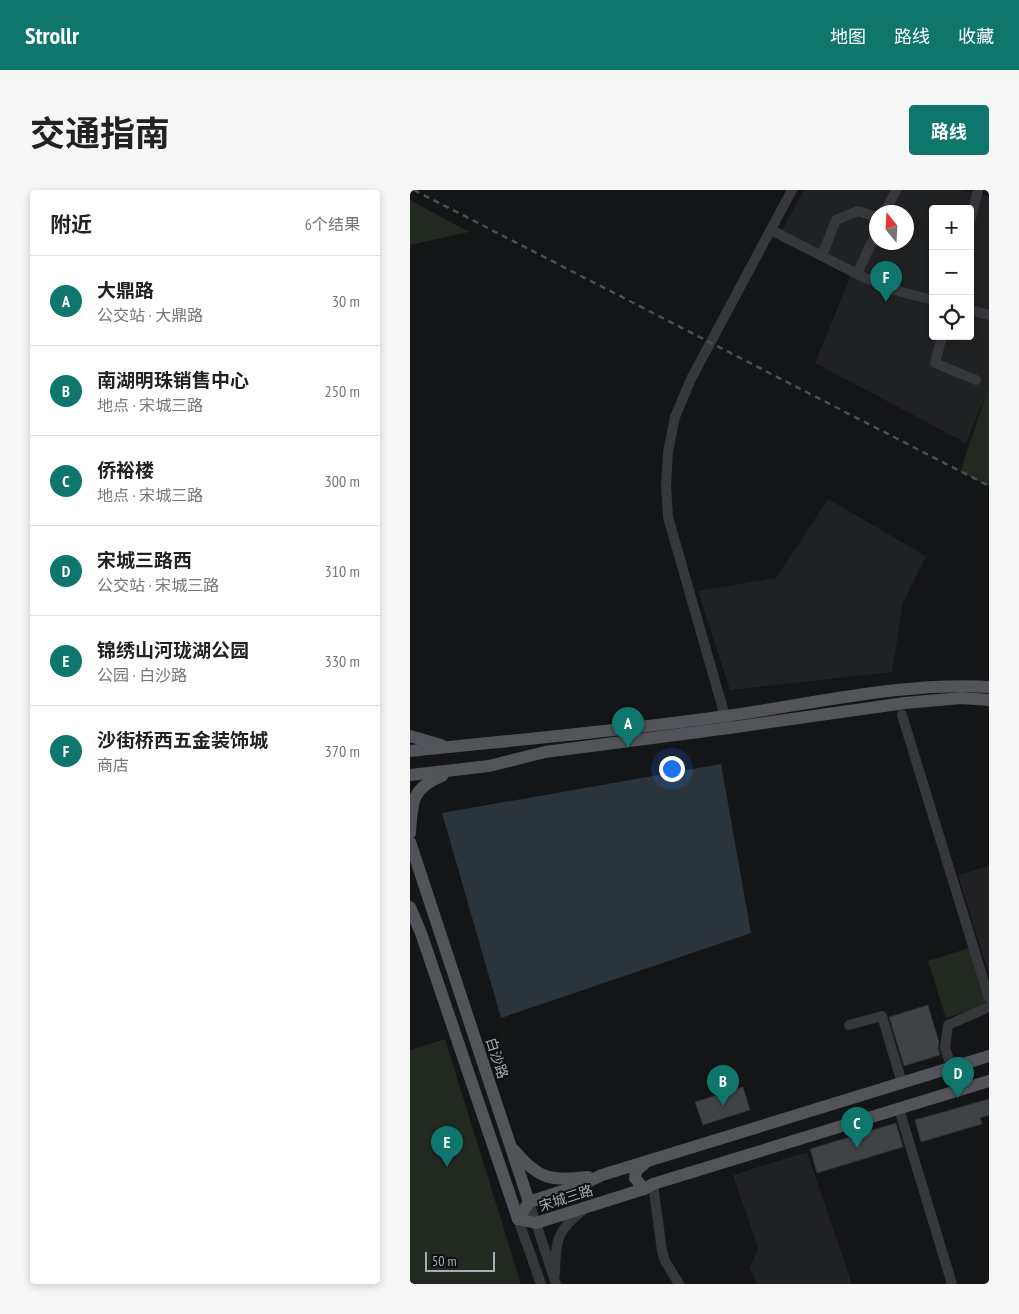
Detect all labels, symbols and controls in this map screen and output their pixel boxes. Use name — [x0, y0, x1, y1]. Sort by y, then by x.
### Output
text: Strollr — [25, 20, 79, 51]
text: 地图 — [830, 25, 866, 48]
text: 路线 — [894, 25, 930, 48]
text: 收藏 — [958, 25, 994, 48]
button: 路线 — [909, 105, 989, 155]
text: 交通指南 — [30, 110, 170, 156]
north arrow — [869, 205, 914, 250]
map controls — [929, 205, 974, 340]
button: + — [929, 205, 974, 250]
text: 附近 — [50, 211, 92, 238]
text: 6个结果 — [305, 214, 360, 234]
button: − — [929, 250, 974, 295]
pin: F — [870, 261, 902, 302]
text: 大鼎路 — [97, 278, 154, 302]
text: A — [62, 291, 70, 311]
text: 30 m — [332, 291, 360, 311]
button: locate — [929, 295, 974, 340]
text: 公交站 · 大鼎路 — [97, 305, 203, 325]
text: 南湖明珠销售中心 — [97, 368, 249, 392]
text: B — [62, 381, 70, 401]
text: 250 m — [325, 381, 360, 401]
text: 地点 · 宋城三路 — [97, 395, 203, 415]
text: 侨裕楼 — [97, 458, 154, 482]
text: C — [62, 471, 70, 491]
text: 300 m — [325, 471, 360, 491]
text: 地点 · 宋城三路 — [97, 485, 203, 505]
text: 宋城三路西 — [97, 548, 192, 572]
text: D — [62, 561, 70, 581]
text: 310 m — [325, 561, 360, 581]
text: 公交站 · 宋城三路 — [97, 575, 219, 595]
text: 锦绣山河珑湖公园 — [97, 638, 249, 662]
text: E — [63, 651, 69, 671]
text: 330 m — [325, 651, 360, 671]
text: 公园 · 白沙路 — [97, 665, 187, 685]
pin: A — [612, 707, 644, 748]
text: 沙街桥西五金装饰城 — [97, 728, 268, 752]
text: F — [63, 741, 69, 761]
text: 370 m — [325, 741, 360, 761]
text: 商店 — [97, 755, 129, 775]
your location — [659, 756, 685, 782]
street label: 白沙路 — [482, 1035, 512, 1081]
pin: D — [942, 1057, 974, 1098]
pin: B — [707, 1065, 739, 1106]
pin: C — [841, 1107, 873, 1148]
pin: E — [431, 1126, 463, 1167]
street label: 宋城三路 — [537, 1181, 595, 1215]
scale bar — [425, 1249, 495, 1272]
text: 50 m — [432, 1252, 457, 1270]

